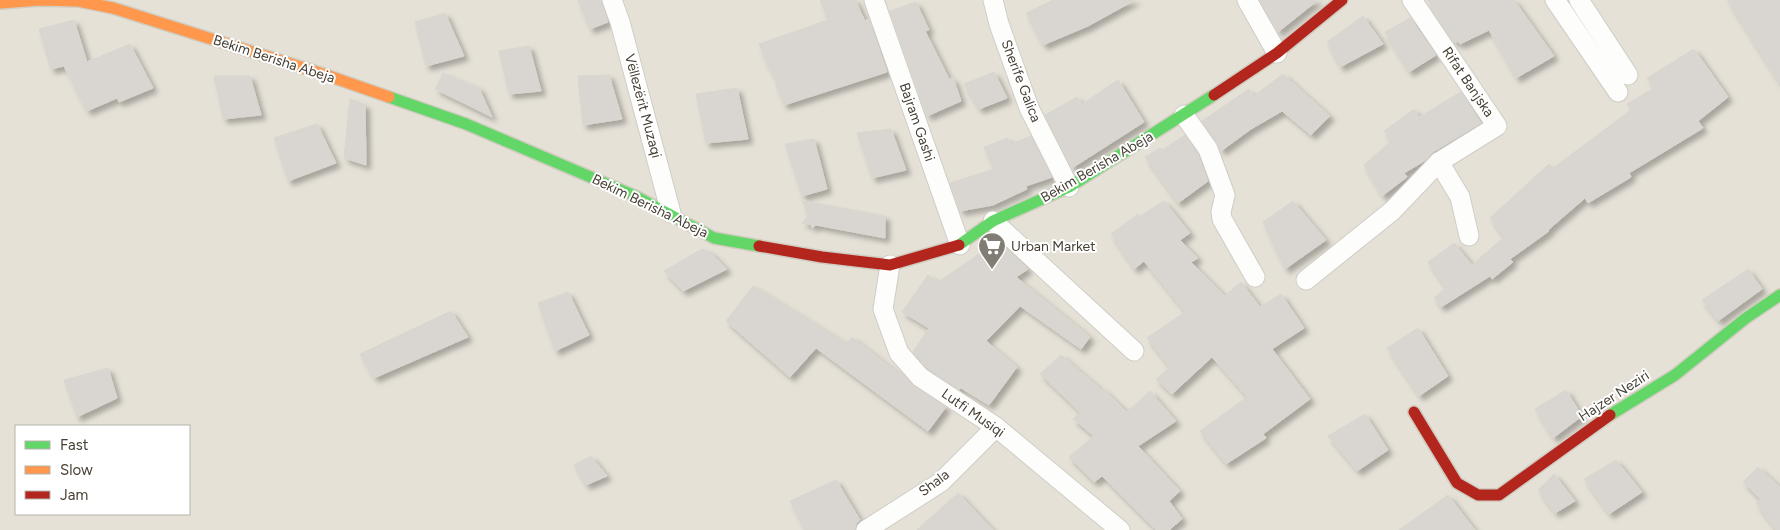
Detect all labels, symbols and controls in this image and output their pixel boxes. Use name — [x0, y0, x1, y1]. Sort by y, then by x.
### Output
street label: Bekim Berisha Abeja — [211, 31, 337, 87]
street label: Sherife Galica — [997, 37, 1045, 125]
street label: Rifat Banjska — [1438, 44, 1498, 120]
street label: Vëllezërit Muzaqi — [621, 52, 665, 160]
street label: Bajram Gashi — [896, 80, 938, 164]
street label: Bekim Berisha Abeja — [1038, 128, 1156, 206]
street label: Bekim Berisha Abeja — [589, 171, 711, 241]
supermarket icon: Urban Market — [977, 231, 1007, 270]
place label: Urban Market — [1011, 238, 1096, 255]
street label: Hajzer Neziri — [1576, 367, 1652, 425]
street label: Lutfi Musiqi — [938, 385, 1008, 441]
legend — [15, 425, 190, 515]
text: Fast — [60, 436, 89, 454]
text: Slow — [60, 461, 93, 479]
street label: Shala — [915, 466, 953, 500]
text: Jam — [60, 486, 88, 504]

